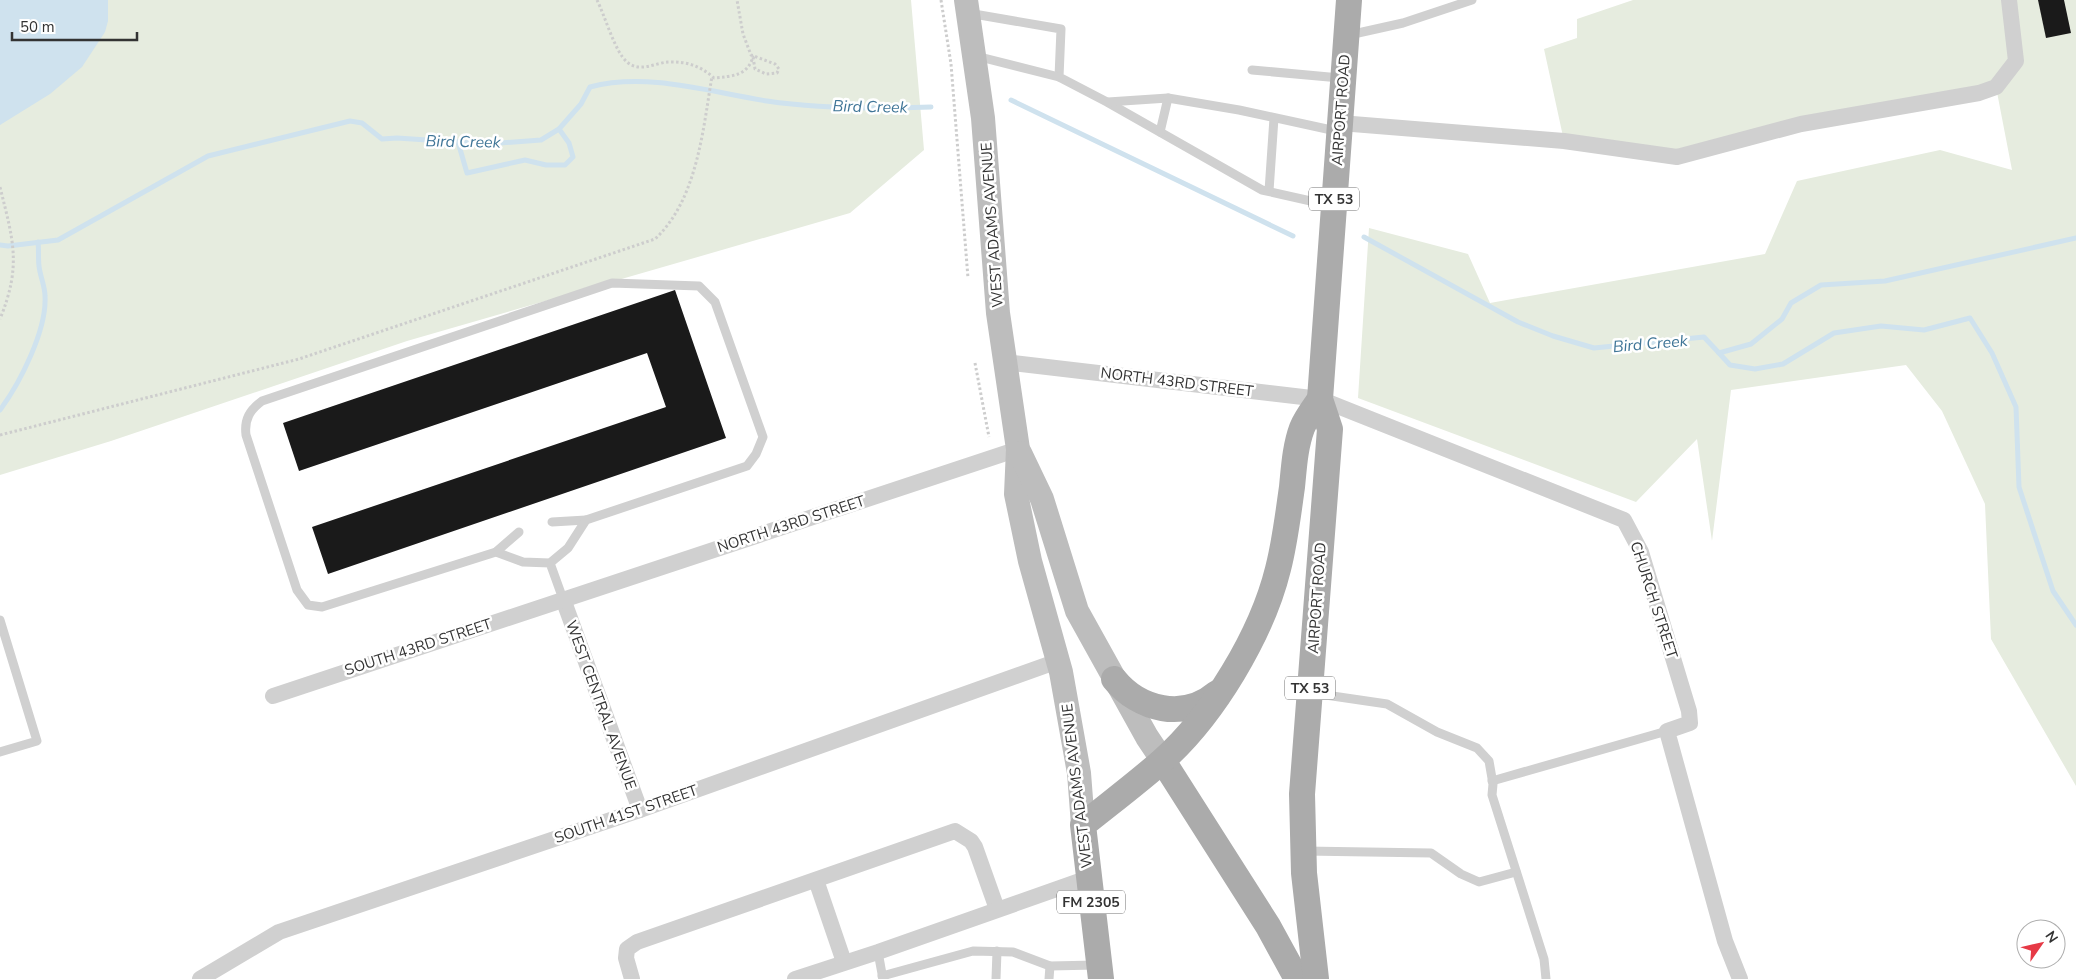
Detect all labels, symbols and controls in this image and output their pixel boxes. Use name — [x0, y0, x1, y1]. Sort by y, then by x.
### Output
scale bar — [12, 10, 138, 42]
text: 50 m — [20, 17, 55, 37]
street label: AIRPORT ROAD — [1327, 54, 1355, 166]
water label: Bird Creek — [832, 95, 909, 119]
water label: Bird Creek — [425, 130, 502, 154]
street label: WEST ADAMS AVENUE — [976, 142, 1008, 308]
road number: TX 53 — [1309, 188, 1359, 210]
water label: Bird Creek — [1612, 330, 1689, 358]
street label: NORTH 43RD STREET — [1099, 363, 1255, 401]
street label: NORTH 43RD STREET — [715, 491, 867, 557]
street label: CHURCH STREET — [1626, 539, 1682, 661]
street label: AIRPORT ROAD — [1303, 542, 1331, 654]
street label: SOUTH 43RD STREET — [342, 614, 494, 680]
street label: WEST CENTRAL AVENUE — [561, 618, 641, 792]
road number: TX 53 — [1285, 676, 1335, 700]
street label: WEST ADAMS AVENUE — [1057, 703, 1097, 869]
street label: SOUTH 41ST STREET — [552, 780, 700, 848]
road number: FM 2305 — [1057, 890, 1125, 914]
north arrow — [2016, 919, 2066, 969]
text: N — [2041, 927, 2062, 947]

